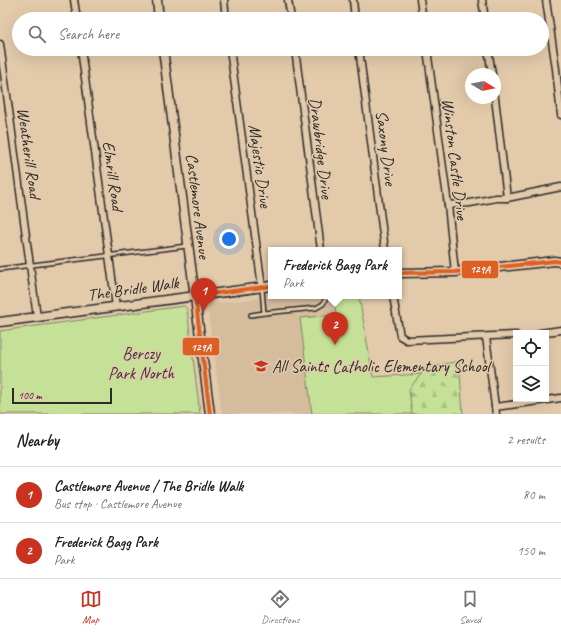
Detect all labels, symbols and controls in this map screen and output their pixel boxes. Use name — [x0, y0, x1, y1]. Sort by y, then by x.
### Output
search box — [12, 12, 549, 56]
icon: search — [26, 23, 48, 45]
text: Search here — [58, 25, 119, 44]
north arrow — [465, 68, 501, 104]
street label: Drawbridge Drive — [304, 96, 338, 201]
street label: Winston Castle Drive — [437, 97, 473, 222]
street label: Weatherill Road — [12, 106, 46, 202]
street label: Saxony Drive — [371, 109, 401, 188]
street label: Majestic Drive — [244, 123, 276, 210]
street label: Elmrill Road — [98, 140, 129, 214]
street label: Castlemore Avenue — [181, 152, 215, 261]
your location — [219, 229, 239, 249]
popup — [268, 247, 402, 299]
text: Frederick Bagg Park — [283, 256, 387, 275]
line badge: 129A — [461, 260, 499, 279]
text: 129A — [470, 262, 492, 276]
street label: The Bridle Walk — [86, 272, 182, 306]
text: Park — [283, 275, 304, 291]
pin: 1 — [191, 278, 217, 311]
pin: 2 — [322, 312, 348, 345]
map controls — [513, 330, 549, 402]
button: locate — [513, 330, 549, 366]
line badge: 129A — [182, 337, 220, 356]
text: 129A — [191, 340, 213, 354]
park label: Berczy Park North — [108, 343, 175, 384]
place label: All Saints Catholic Elementary School — [272, 356, 492, 377]
school or university icon: All Saints Catholic Elementary School — [253, 358, 269, 374]
button: layers — [513, 366, 549, 402]
scale bar — [12, 386, 112, 405]
text: 100 m — [18, 388, 42, 402]
text: Nearby — [16, 430, 59, 451]
text: 2 results — [507, 432, 545, 448]
text: Castlemore Avenue / The Bridle Walk — [54, 477, 243, 496]
text: 1 — [26, 487, 32, 503]
text: 80 m — [523, 487, 545, 503]
text: Bus stop · Castlemore Avenue — [54, 496, 181, 512]
text: Frederick Bagg Park — [54, 533, 158, 552]
text: 2 — [26, 543, 32, 559]
text: 150 m — [517, 543, 545, 559]
text: Park — [54, 552, 75, 568]
tab: Map — [80, 588, 102, 626]
tab: Directions — [261, 588, 300, 626]
tab: Saved — [459, 588, 481, 626]

